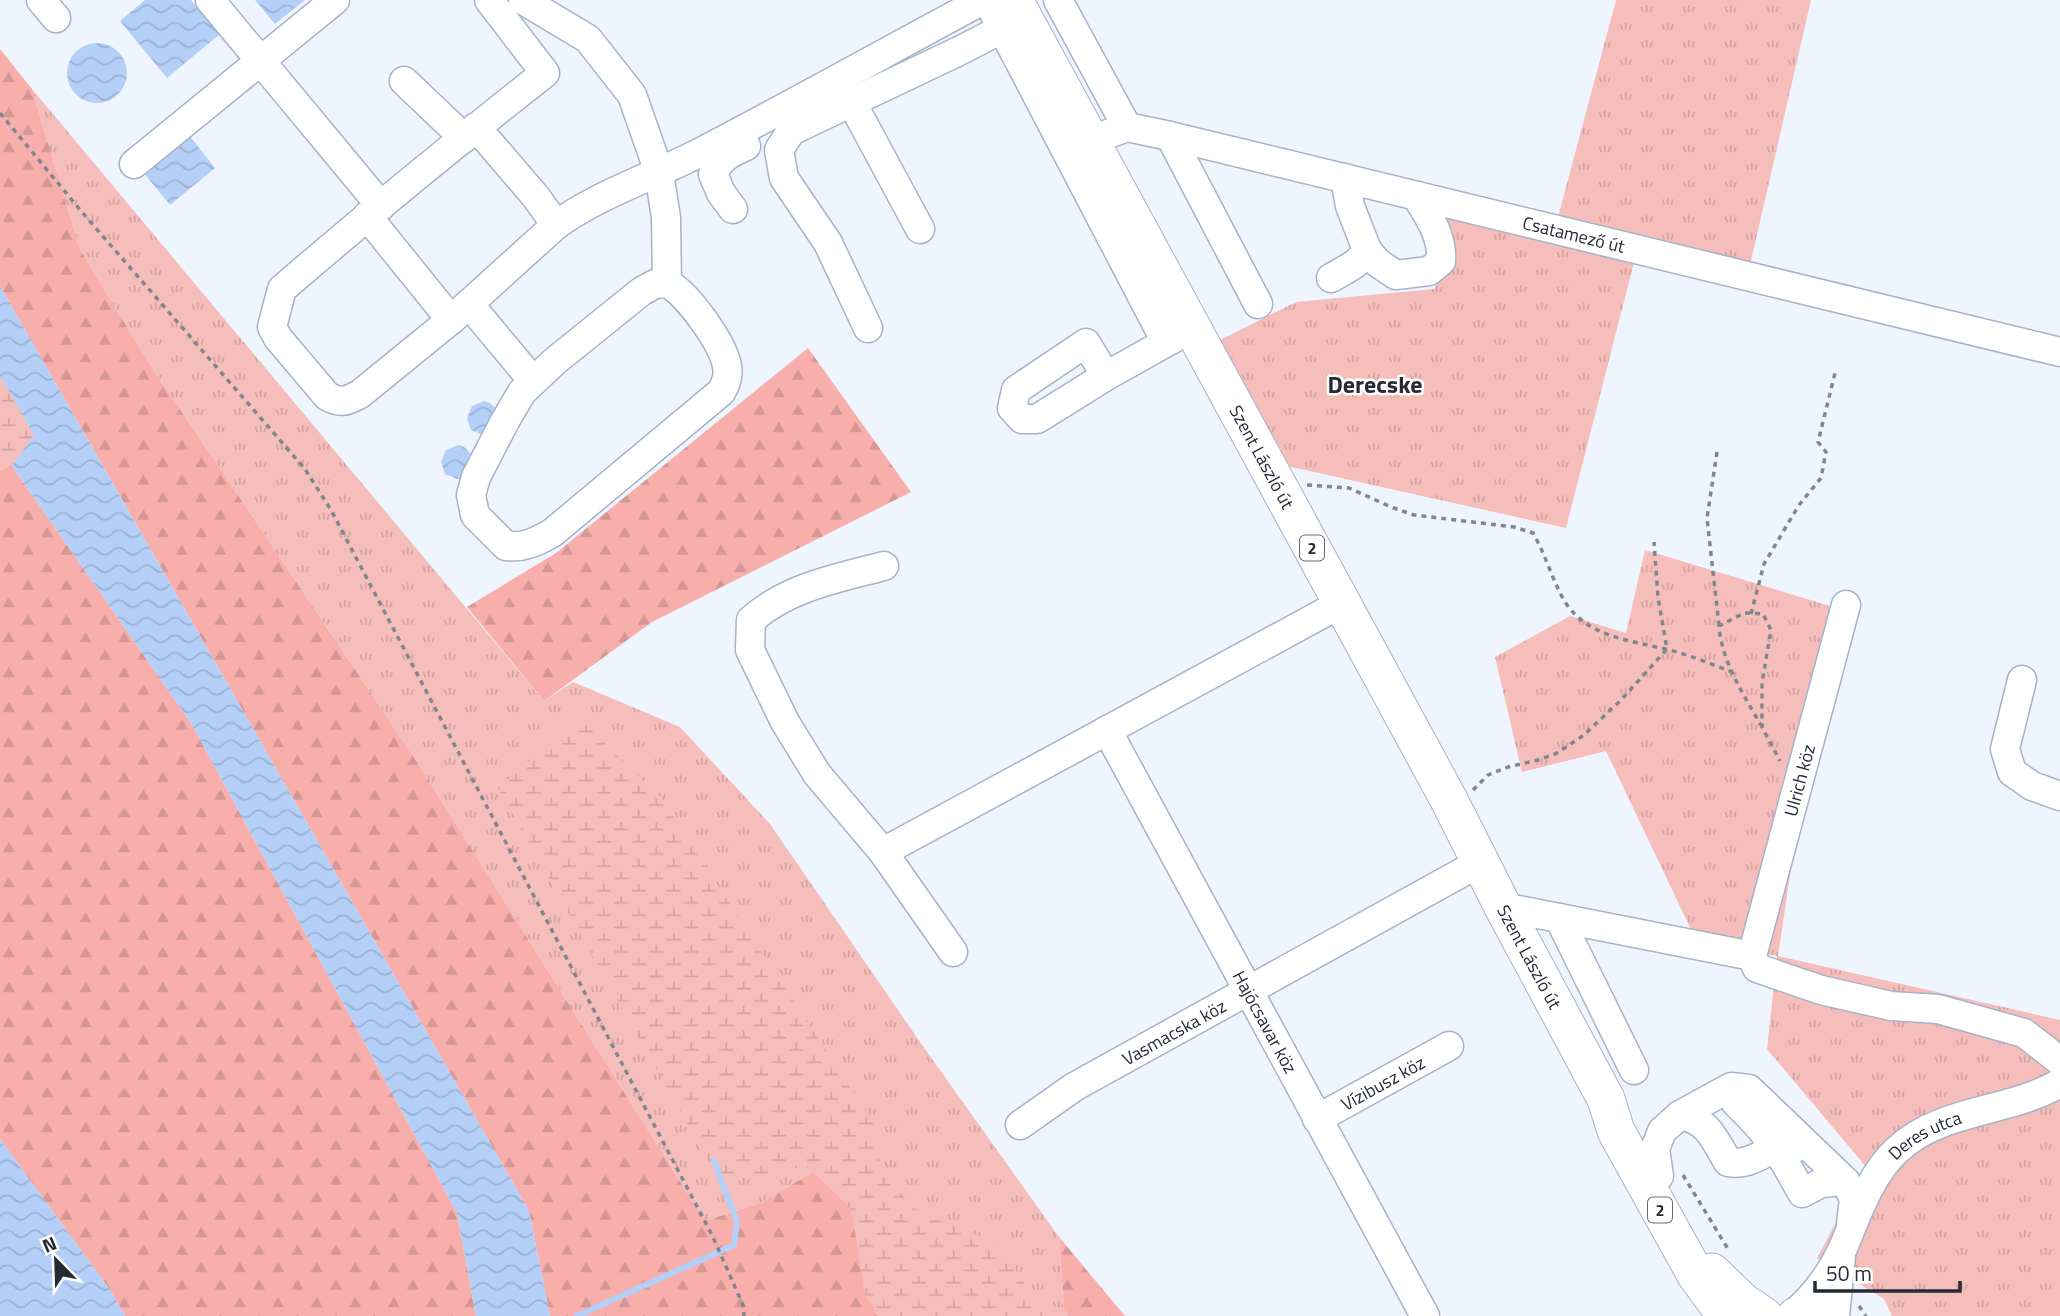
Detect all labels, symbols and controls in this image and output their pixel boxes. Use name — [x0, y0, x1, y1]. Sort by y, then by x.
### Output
street label: Csatamező út — [1520, 209, 1628, 260]
district label: Derecske — [1327, 366, 1423, 402]
street label: Szent László út — [1223, 400, 1302, 514]
road number: 2 — [1300, 536, 1324, 561]
street label: Ulrich köz — [1777, 741, 1822, 819]
street label: Szent László út — [1491, 900, 1569, 1014]
street label: Hajócsavar köz — [1226, 965, 1304, 1078]
street label: Vasmacska köz — [1117, 992, 1231, 1072]
street label: Vízibusz köz — [1336, 1049, 1430, 1117]
street label: Deres utca — [1881, 1104, 1965, 1166]
road number: 2 — [1648, 1198, 1672, 1222]
north arrow — [21, 1225, 91, 1295]
text: N — [37, 1228, 61, 1260]
scale bar — [1815, 1250, 1960, 1294]
text: 50 m — [1826, 1257, 1872, 1289]

